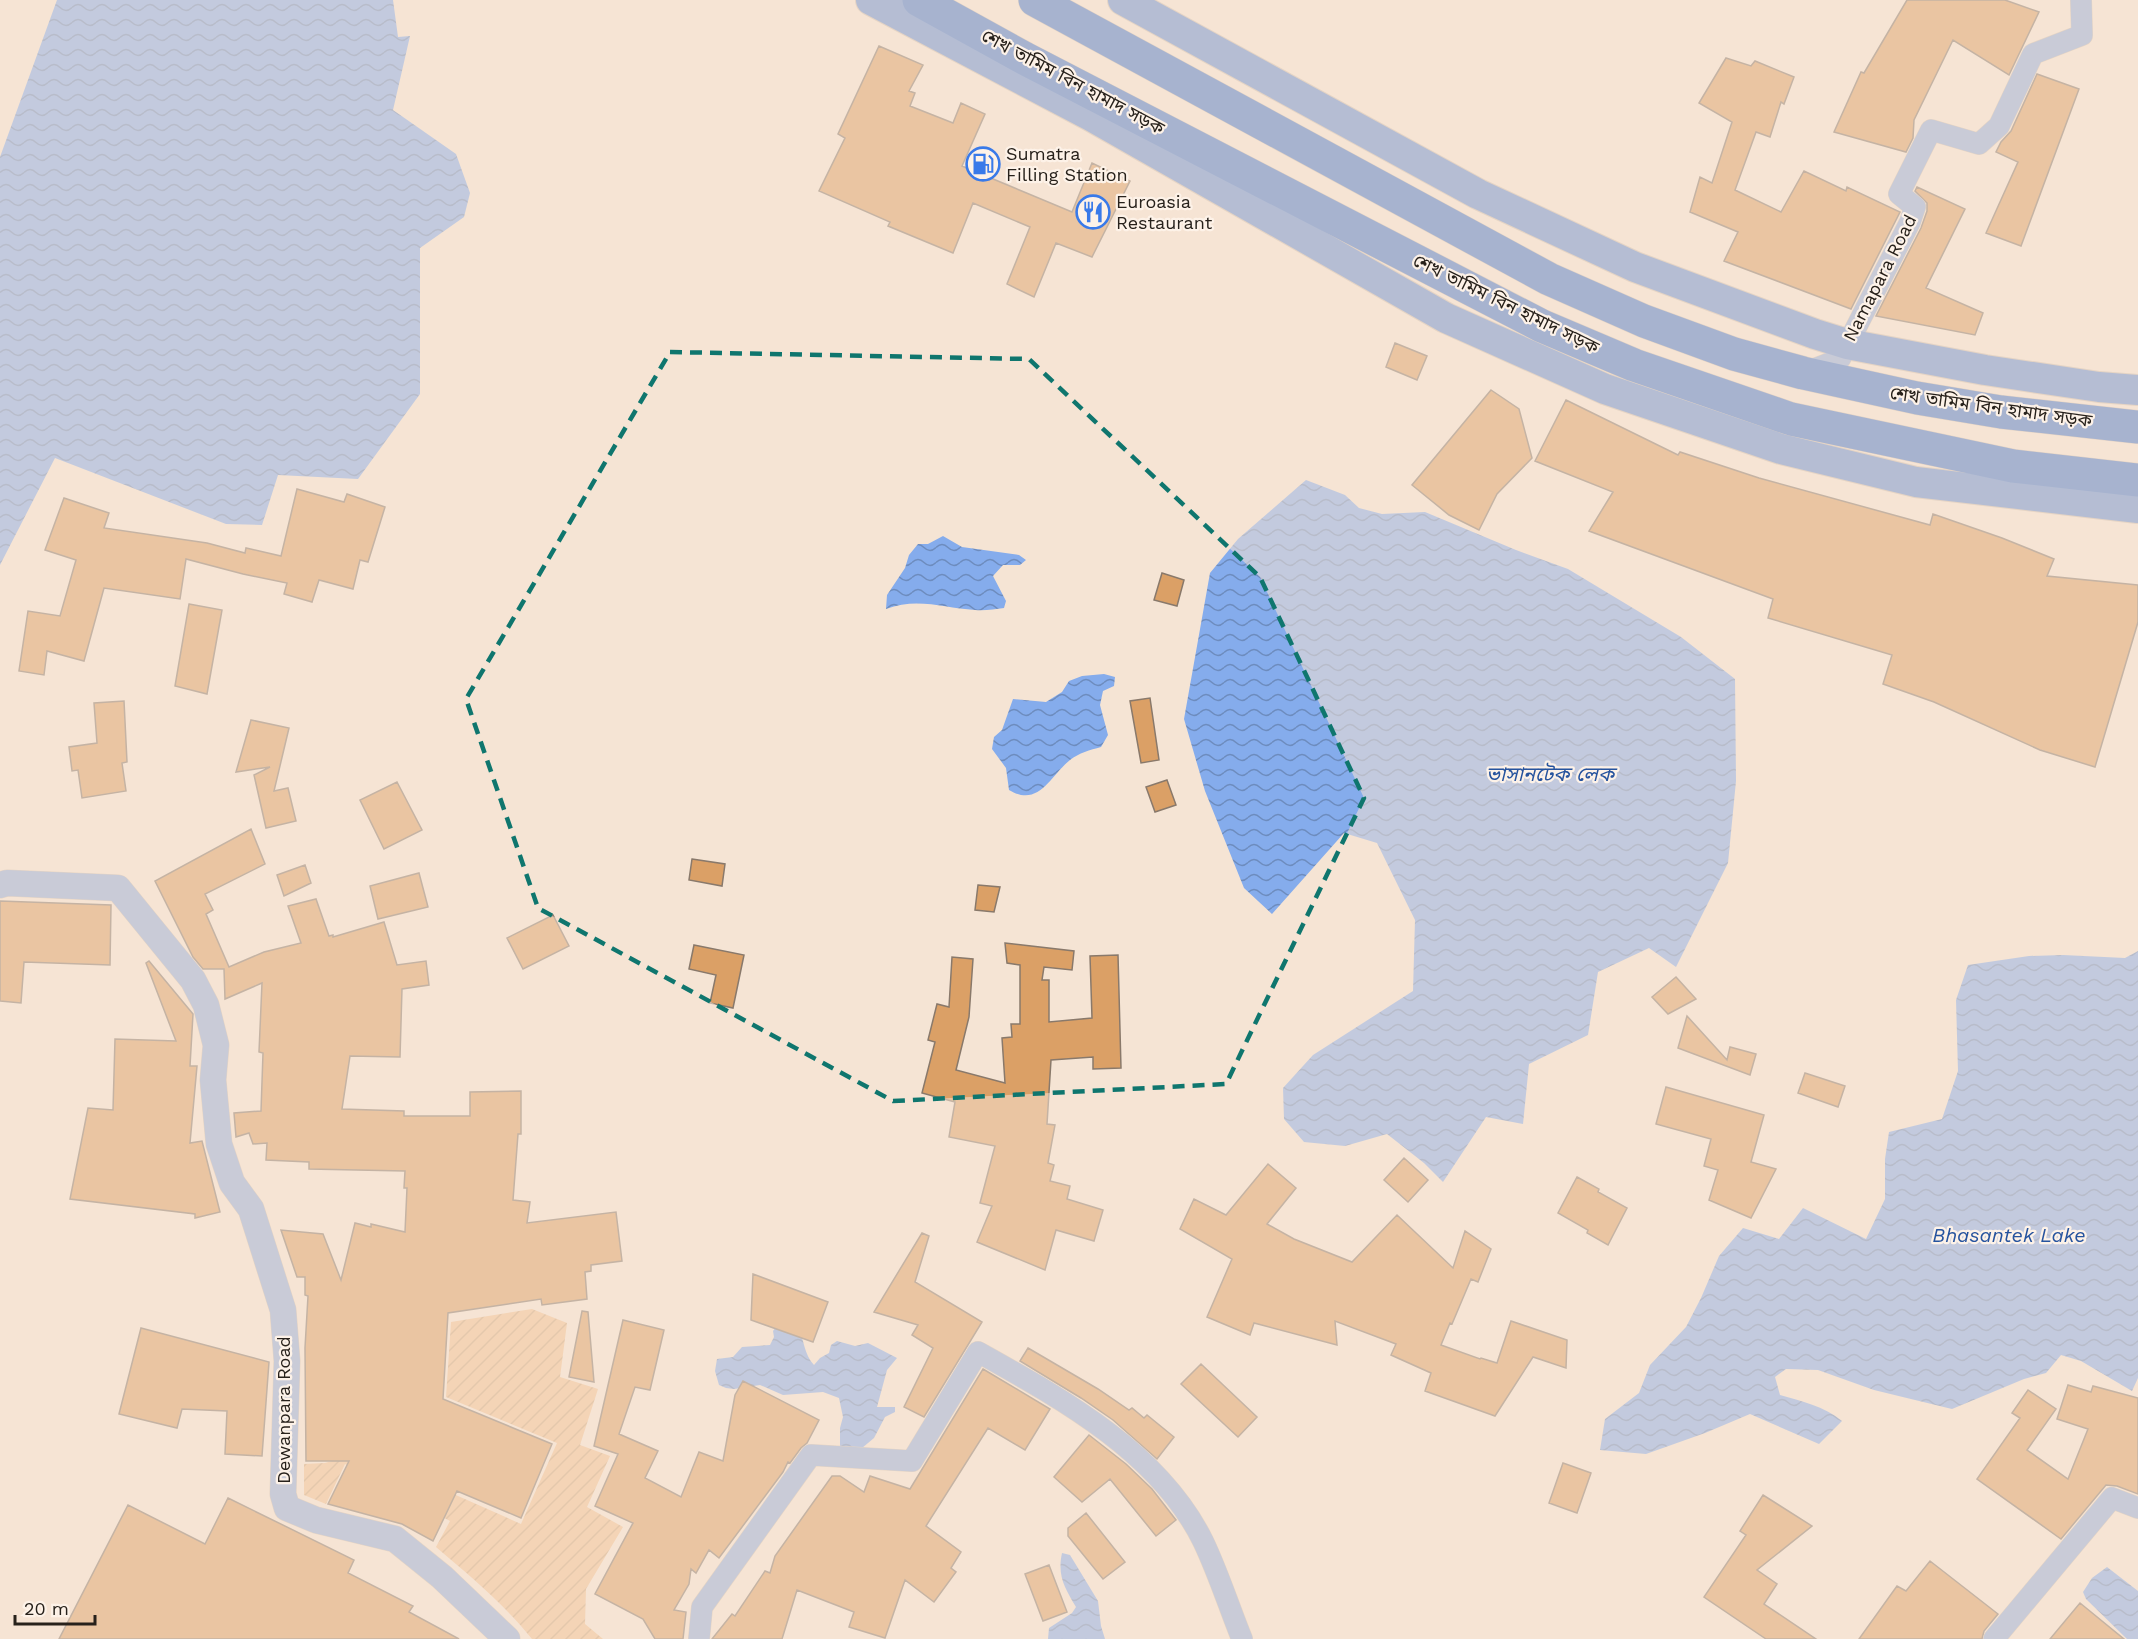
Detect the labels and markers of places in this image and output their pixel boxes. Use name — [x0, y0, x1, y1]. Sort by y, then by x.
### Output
place label: Sumatra Filling Station — [1006, 143, 1128, 185]
fuel station icon: Sumatra Filling Station — [965, 146, 1001, 182]
place label: Euroasia Restaurant — [1116, 191, 1213, 233]
restaurant icon: Euroasia Restaurant — [1075, 194, 1111, 230]

